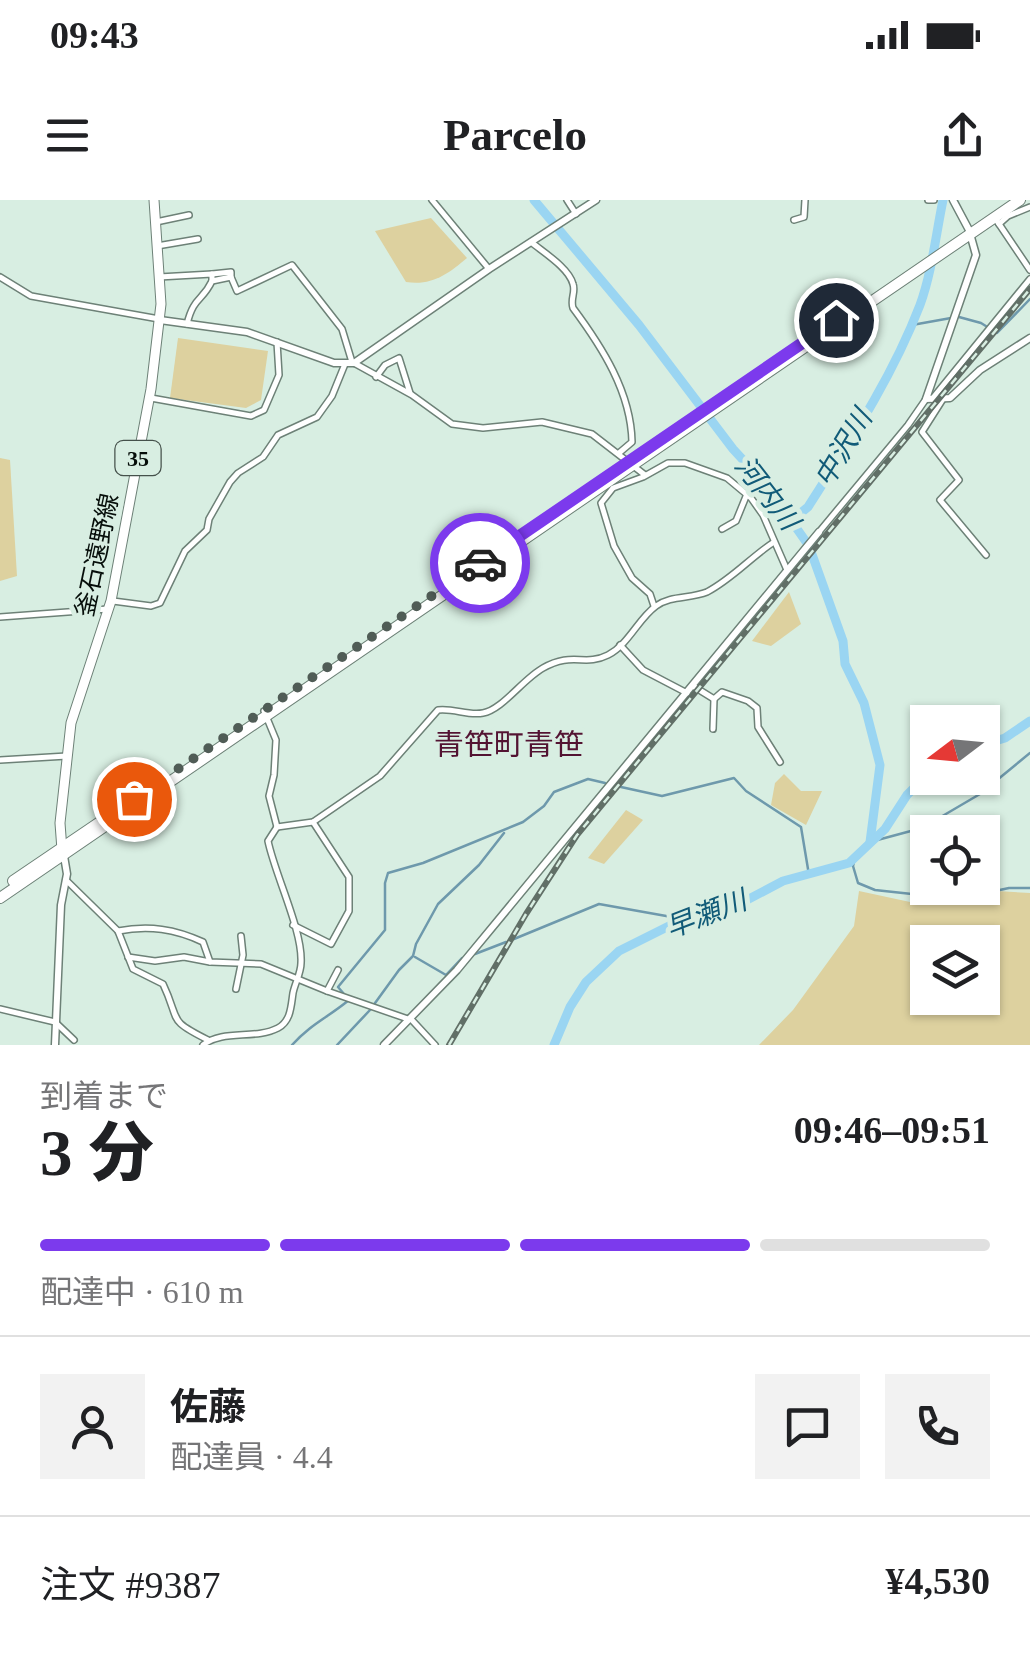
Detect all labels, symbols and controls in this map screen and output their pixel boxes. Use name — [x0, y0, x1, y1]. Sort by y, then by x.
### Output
text: 09:43 — [50, 14, 139, 56]
icon: menu — [40, 108, 95, 163]
icon: share — [935, 108, 990, 163]
text: Parcelo — [443, 110, 587, 160]
pin — [794, 278, 879, 363]
icon: home — [809, 293, 864, 348]
water label: 中沢川 — [808, 401, 879, 492]
road number: 35 — [116, 441, 160, 475]
water label: 河内川 — [729, 450, 807, 538]
street label: 釜石遠野線 — [71, 491, 123, 619]
courier — [430, 513, 530, 613]
icon: car — [453, 536, 508, 591]
north arrow — [910, 705, 1000, 795]
map controls — [910, 705, 1000, 1015]
district label: 青笹町青笹 — [434, 728, 584, 761]
pin — [92, 757, 177, 842]
icon: bag — [107, 772, 162, 827]
button: locate — [910, 815, 1000, 905]
water label: 早瀬川 — [661, 883, 754, 944]
button: layers — [910, 925, 1000, 1015]
text: 到着まで — [40, 1078, 168, 1114]
text: 09:46–09:51 — [794, 1109, 990, 1151]
text: 3 分 — [40, 1117, 154, 1189]
text: 配達中 · 610 m — [40, 1274, 244, 1310]
button: person — [40, 1374, 145, 1479]
button: chat — [755, 1374, 860, 1479]
button: phone — [885, 1374, 990, 1479]
text: 佐藤 — [170, 1386, 246, 1428]
text: 配達員 · 4.4 — [170, 1439, 333, 1475]
text: ¥4,530 — [886, 1560, 990, 1602]
text: 注文 #9387 — [40, 1564, 221, 1606]

